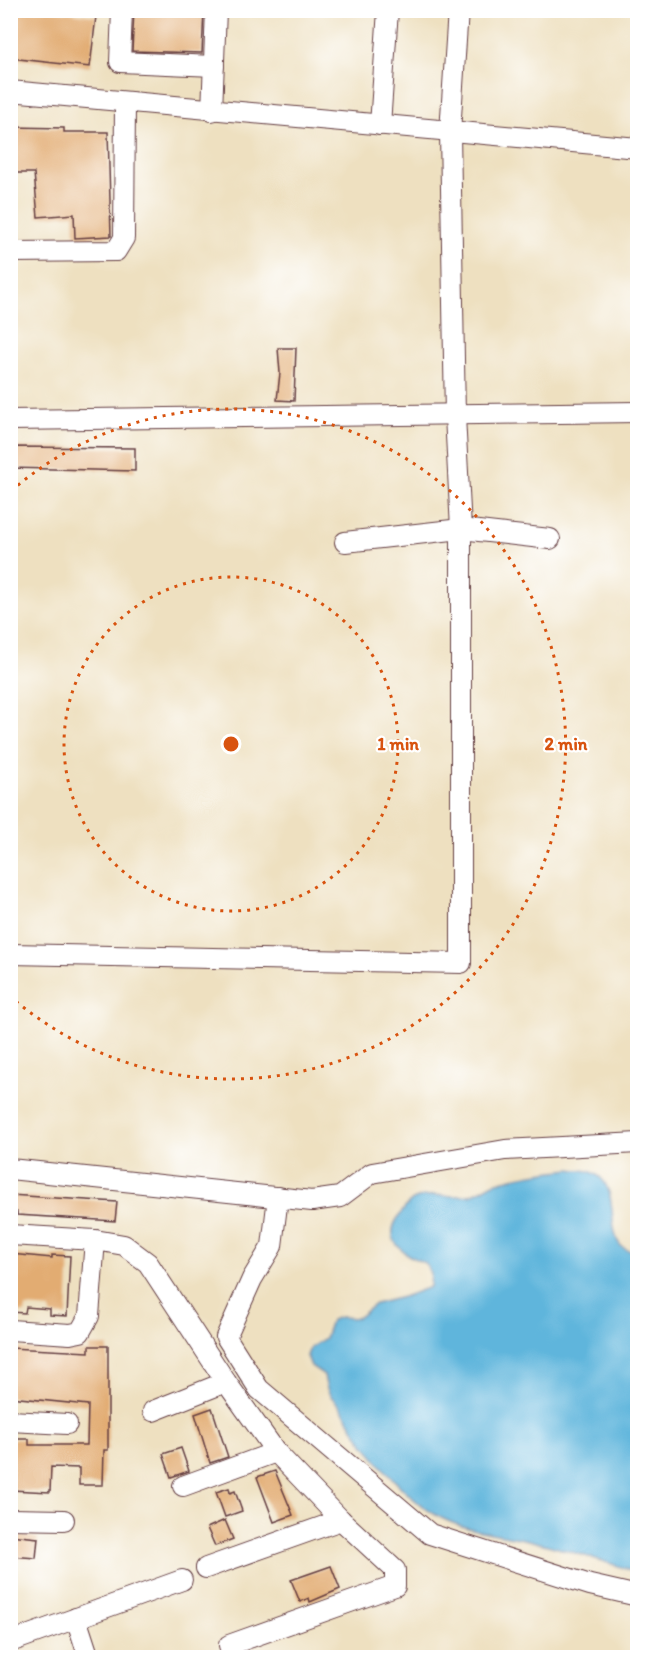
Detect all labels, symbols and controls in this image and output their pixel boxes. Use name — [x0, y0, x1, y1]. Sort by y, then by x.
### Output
text: 1 min — [377, 733, 419, 755]
text: 2 min — [545, 733, 588, 755]
centre of rings — [221, 734, 241, 754]

